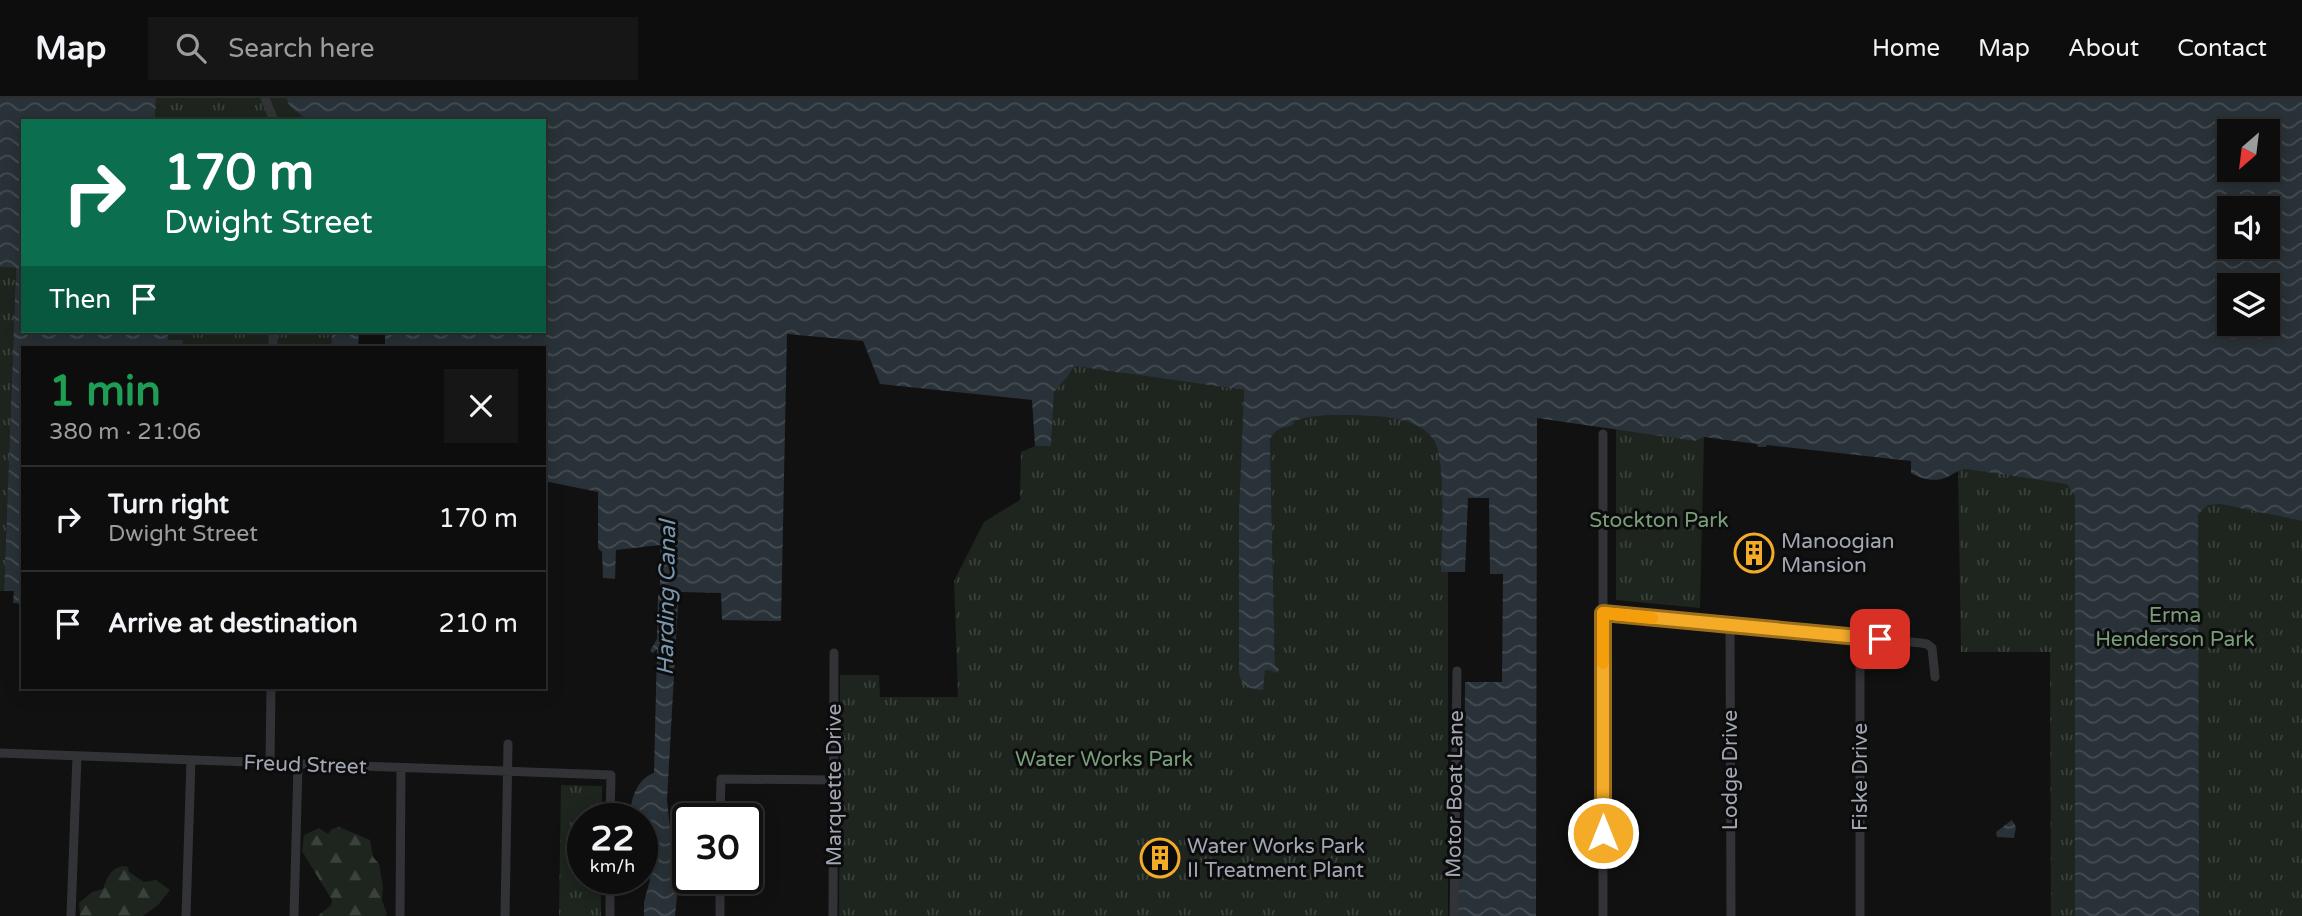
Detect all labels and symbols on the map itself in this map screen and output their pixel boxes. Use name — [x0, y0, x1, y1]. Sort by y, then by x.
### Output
north arrow — [2217, 119, 2280, 182]
park label: Stockton Park — [1589, 508, 1729, 533]
water label: Harding Canal — [652, 518, 682, 676]
place label: Manoogian Mansion — [1781, 529, 1894, 578]
building icon: Manoogian Mansion — [1733, 532, 1775, 574]
park label: Erma Henderson Park — [2095, 603, 2255, 652]
pin — [1850, 609, 1910, 669]
street label: Marquette Drive — [822, 704, 847, 866]
street label: Motor Boat Lane — [1441, 710, 1469, 878]
street label: Lodge Drive — [1718, 710, 1743, 830]
street label: Fiske Drive — [1848, 723, 1873, 831]
park label: Water Works Park — [1015, 747, 1193, 772]
street label: Freud Street — [243, 750, 367, 780]
position arrow — [1566, 796, 1640, 870]
speed limit sign: 30 — [672, 803, 763, 894]
place label: Water Works Park II Treatment Plant — [1187, 834, 1365, 883]
building icon: Water Works Park II Treatment Plant — [1139, 837, 1181, 879]

